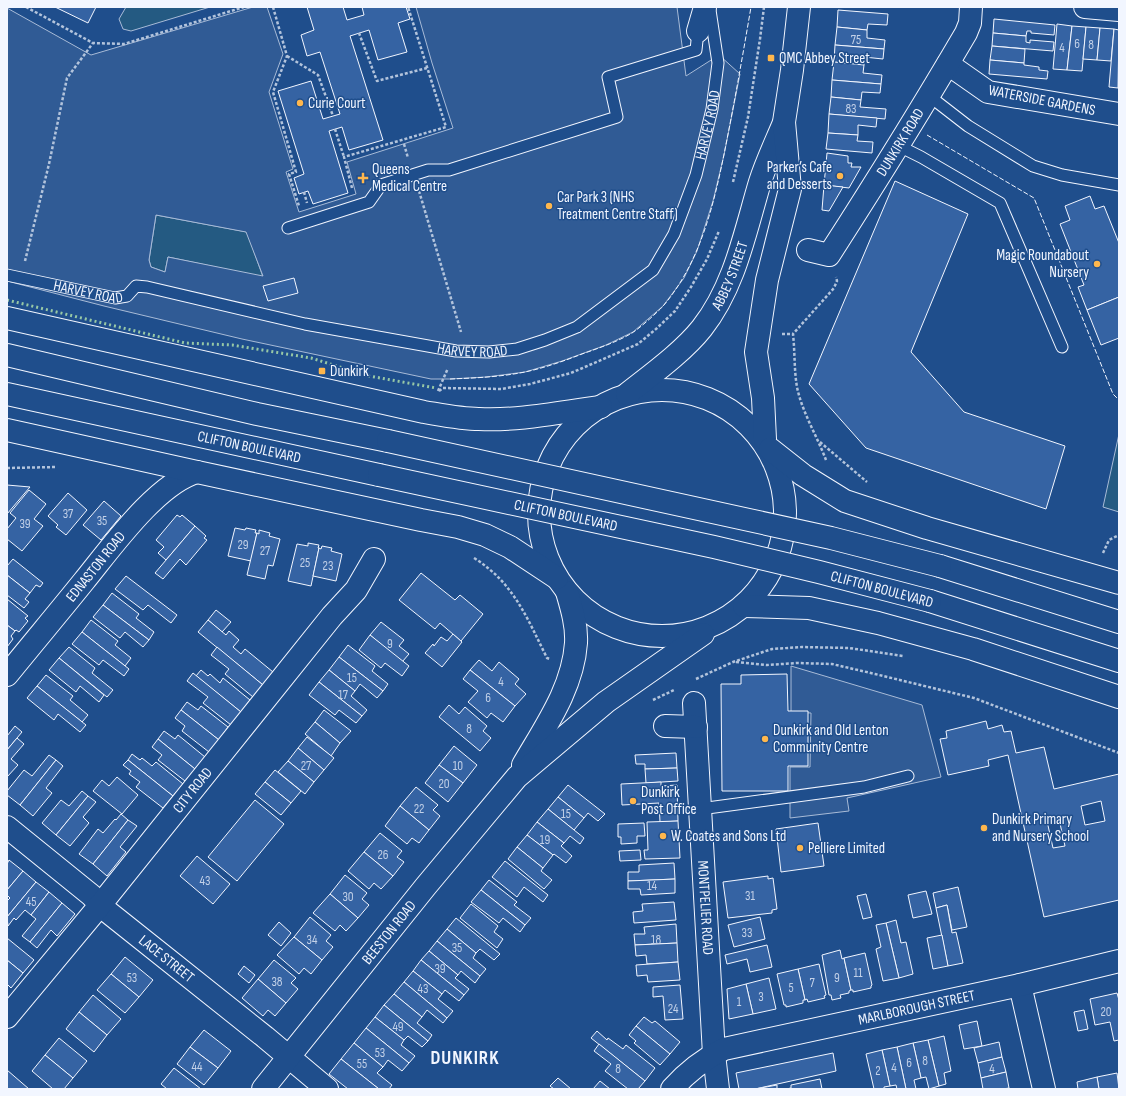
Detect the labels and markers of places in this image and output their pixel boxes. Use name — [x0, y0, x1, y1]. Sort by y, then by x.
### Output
place label: QMC Abbey Street — [779, 49, 870, 68]
marker: QMC Abbey Street — [766, 53, 776, 63]
place label: Curie Court — [308, 94, 366, 113]
marker: Curie Court — [295, 98, 305, 108]
place label: Parker’s Cafe and Desserts — [767, 158, 832, 194]
place label: Queens Medical Centre — [372, 160, 447, 196]
marker: Parker’s Cafe and Desserts — [835, 171, 845, 181]
marker: Queens Medical Centre — [357, 172, 369, 184]
place label: Car Park 3 (NHS Treatment Centre Staff) — [557, 188, 678, 224]
marker: Car Park 3 (NHS Treatment Centre Staff) — [544, 201, 554, 211]
place label: Magic Roundabout Nursery — [996, 246, 1089, 282]
marker: Magic Roundabout Nursery — [1092, 259, 1102, 269]
place label: Dunkirk — [330, 362, 369, 381]
marker: Dunkirk — [317, 366, 327, 376]
place label: Dunkirk and Old Lenton Community Centre — [773, 721, 889, 757]
marker: Dunkirk and Old Lenton Community Centre — [760, 734, 770, 744]
place label: Dunkirk Post Office — [641, 783, 697, 819]
marker: Dunkirk Post Office — [628, 796, 638, 806]
place label: Dunkirk Primary and Nursery School — [992, 810, 1089, 846]
marker: Dunkirk Primary and Nursery School — [979, 823, 989, 833]
place label: W. Coates and Sons Ltd — [671, 827, 786, 846]
marker: W. Coates and Sons Ltd — [658, 831, 668, 841]
place label: Pelliere Limited — [808, 839, 885, 858]
marker: Pelliere Limited — [795, 843, 805, 853]

